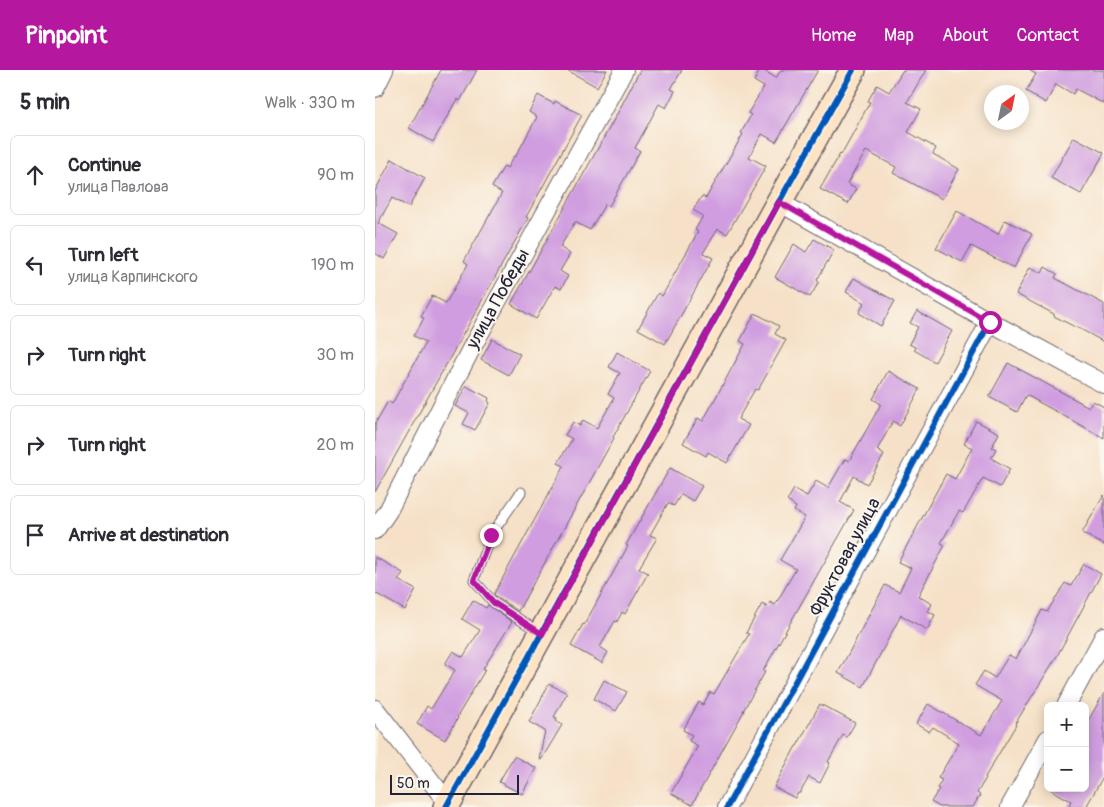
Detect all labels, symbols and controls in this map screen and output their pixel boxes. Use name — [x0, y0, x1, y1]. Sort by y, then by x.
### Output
text: Pinpoint — [25, 21, 107, 50]
text: Home — [811, 24, 856, 47]
text: Map — [884, 24, 914, 47]
text: About — [942, 24, 988, 47]
text: Contact — [1016, 24, 1079, 47]
north arrow — [984, 85, 1029, 130]
text: 5 min — [20, 89, 70, 116]
text: Walk · 330 m — [265, 93, 355, 113]
text: Continue — [68, 153, 141, 177]
icon: ahead — [21, 161, 49, 189]
text: 90 m — [317, 165, 354, 185]
text: улица Павлова — [68, 177, 169, 197]
text: Turn left — [68, 243, 138, 267]
street label: улица Победы — [461, 245, 535, 354]
icon: left — [21, 251, 49, 279]
text: 190 m — [311, 255, 354, 275]
text: улица Карпинского — [68, 267, 198, 287]
route start — [979, 311, 1002, 334]
icon: right — [21, 341, 49, 369]
text: Turn right — [68, 343, 146, 367]
text: 30 m — [316, 345, 354, 365]
icon: right — [21, 431, 49, 459]
text: Turn right — [68, 433, 146, 457]
text: 20 m — [316, 435, 354, 455]
street label: Фруктовая улица — [804, 494, 886, 620]
icon: arrive — [21, 521, 49, 549]
text: Arrive at destination — [68, 523, 229, 547]
route end — [480, 524, 503, 547]
map controls — [1044, 702, 1089, 792]
button: + — [1044, 702, 1089, 747]
button: − — [1044, 747, 1089, 792]
scale bar — [390, 772, 519, 795]
text: 50 m — [397, 775, 430, 792]

